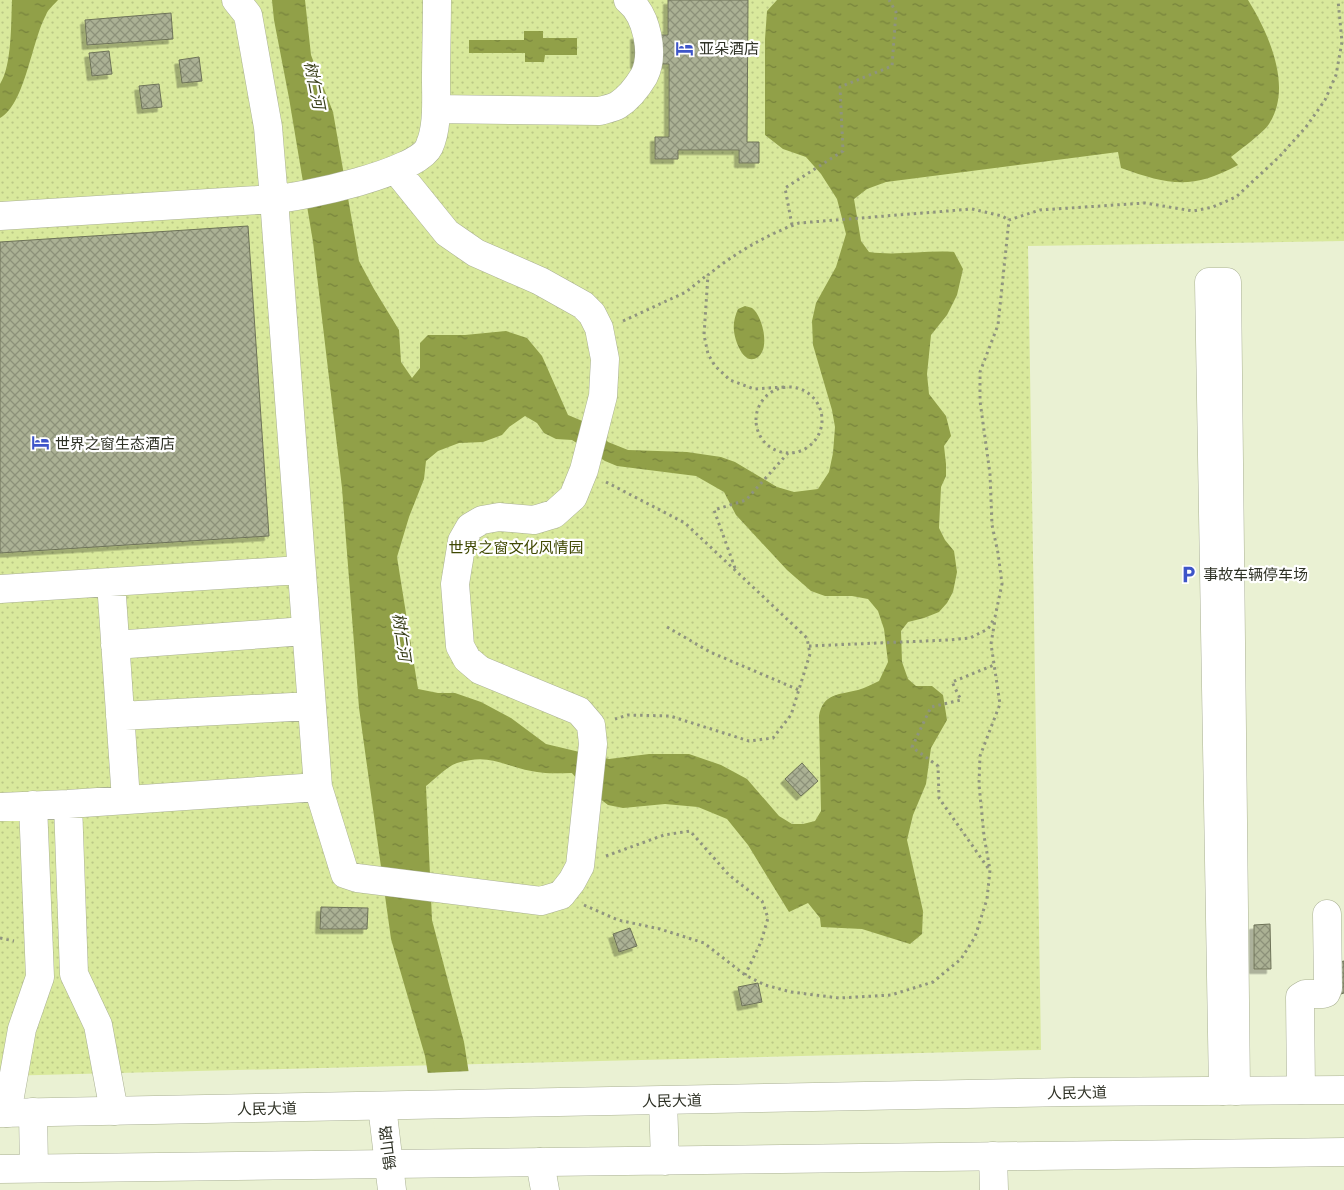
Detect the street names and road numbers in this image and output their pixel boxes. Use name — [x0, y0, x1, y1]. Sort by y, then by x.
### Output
street label: 人民大道 — [1047, 1081, 1107, 1103]
street label: 人民大道 — [642, 1089, 702, 1111]
street label: 人民大道 — [237, 1097, 297, 1119]
street label: 锡山路 — [374, 1124, 400, 1172]

